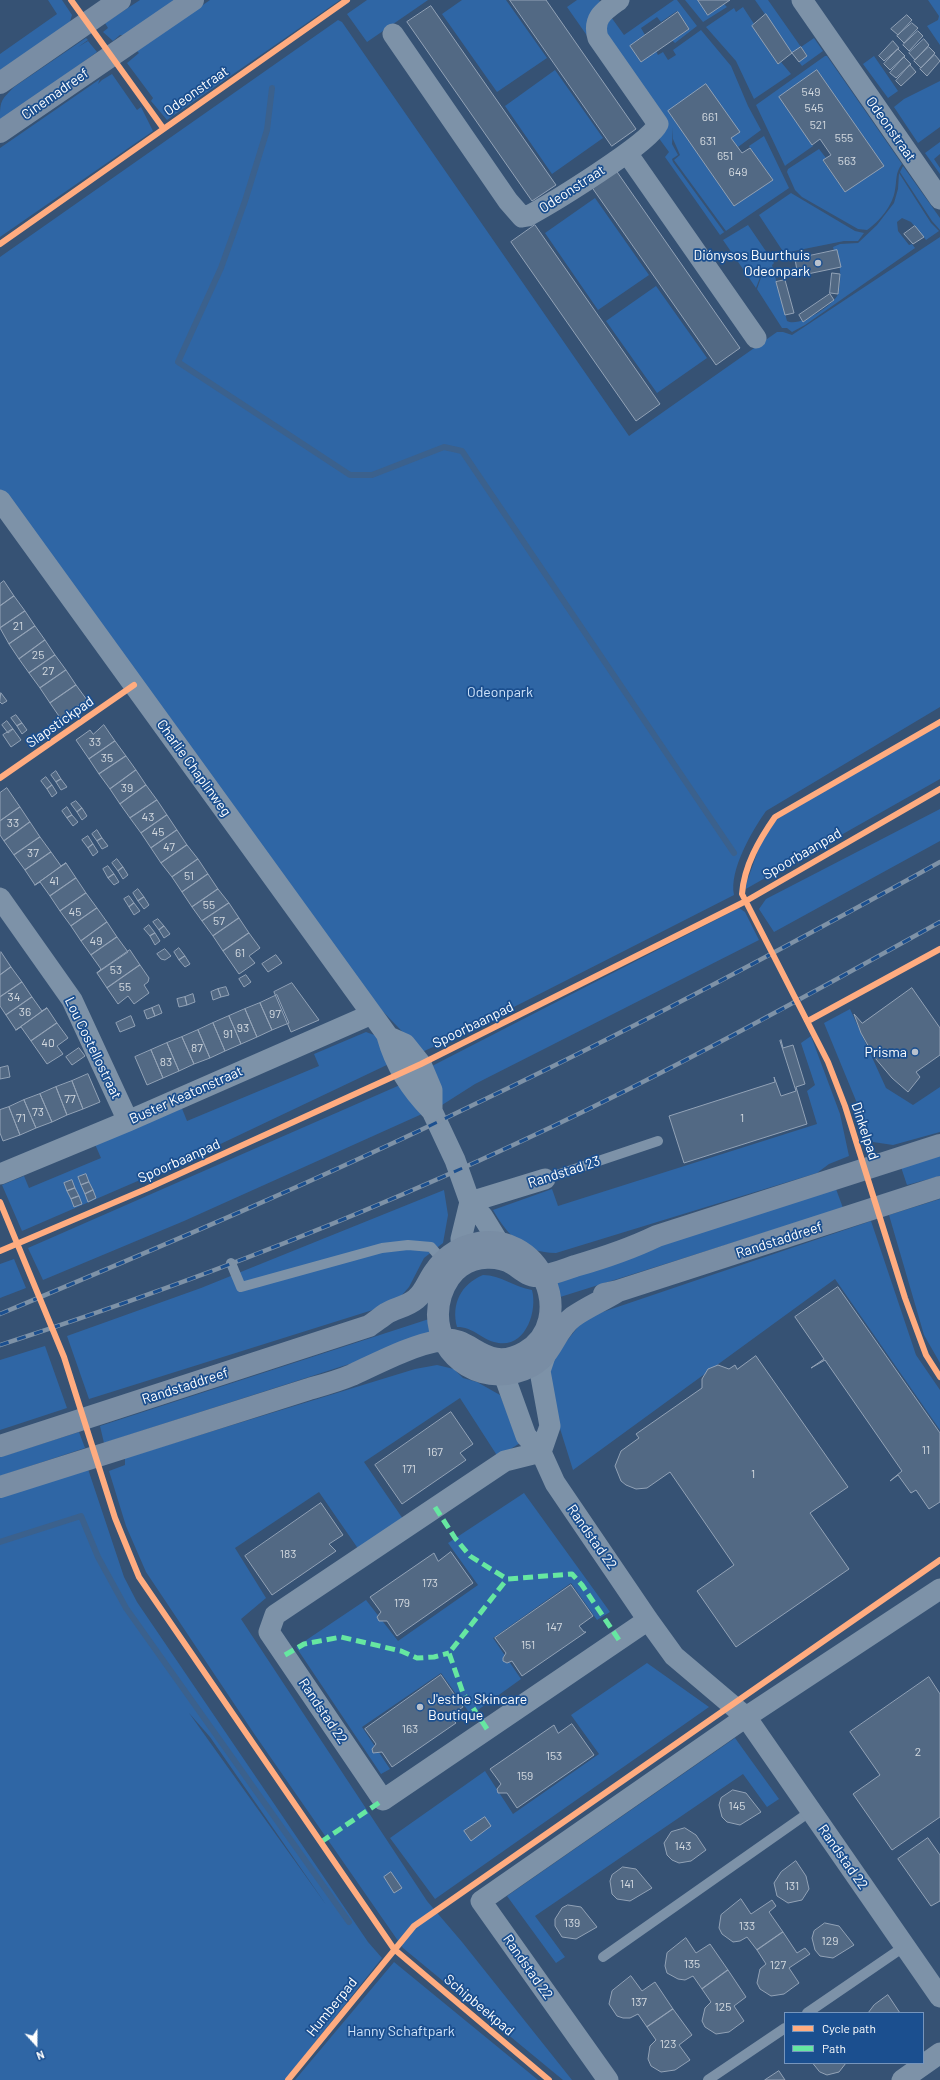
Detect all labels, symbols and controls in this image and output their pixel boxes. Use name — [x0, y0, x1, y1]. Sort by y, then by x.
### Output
street label: Odeonstraat — [160, 63, 232, 119]
street label: Cinemadreef — [18, 65, 92, 123]
house number: 549 — [801, 85, 821, 99]
street label: Odeonstraat — [863, 93, 919, 165]
house number: 545 — [805, 101, 823, 115]
house number: 661 — [702, 110, 718, 124]
house number: 521 — [810, 118, 826, 132]
house number: 555 — [835, 131, 853, 145]
house number: 631 — [700, 134, 716, 148]
house number: 651 — [717, 149, 733, 163]
house number: 563 — [838, 154, 856, 168]
street label: Odeonstraat — [536, 161, 608, 217]
house number: 649 — [728, 165, 748, 179]
place label: Diónysos Buurthuis Odeonpark — [694, 247, 810, 280]
marker: Diónysos Buurthuis Odeonpark — [813, 258, 823, 268]
house number: 21 — [13, 619, 23, 633]
house number: 25 — [32, 648, 44, 662]
house number: 27 — [42, 664, 54, 678]
park label: Odeonpark — [467, 684, 533, 700]
street label: Slapstickpad — [23, 693, 97, 751]
street label: Charlie Chaplinweg — [153, 716, 235, 820]
house number: 33 — [89, 735, 101, 749]
house number: 35 — [101, 751, 113, 765]
house number: 39 — [121, 781, 133, 795]
house number: 43 — [142, 810, 154, 824]
house number: 33 — [7, 816, 19, 830]
house number: 45 — [152, 825, 164, 839]
street label: Spoorbaanpad — [760, 825, 844, 883]
house number: 47 — [163, 840, 175, 854]
house number: 37 — [27, 846, 39, 860]
house number: 51 — [184, 869, 194, 883]
house number: 41 — [49, 874, 59, 888]
house number: 55 — [203, 898, 215, 912]
house number: 45 — [69, 905, 81, 919]
house number: 57 — [213, 914, 225, 928]
house number: 49 — [90, 934, 102, 948]
house number: 61 — [235, 946, 245, 960]
house number: 53 — [110, 963, 122, 977]
house number: 55 — [119, 980, 131, 994]
house number: 34 — [8, 990, 20, 1004]
street label: Lou Costellostraat — [61, 994, 125, 1102]
street label: Spoorbaanpad — [430, 998, 516, 1052]
house number: 36 — [19, 1005, 31, 1019]
house number: 97 — [269, 1007, 281, 1021]
house number: 93 — [237, 1021, 249, 1035]
house number: 91 — [223, 1027, 233, 1041]
house number: 40 — [41, 1036, 55, 1050]
house number: 87 — [191, 1041, 203, 1055]
place label: Prisma — [865, 1044, 907, 1060]
marker: Prisma — [910, 1047, 920, 1057]
house number: 83 — [160, 1055, 172, 1069]
street label: Buster Keatonstraat — [127, 1062, 245, 1128]
house number: 77 — [64, 1092, 76, 1106]
street label: Dinkelpad — [848, 1100, 882, 1162]
house number: 73 — [32, 1105, 44, 1119]
house number: 71 — [16, 1111, 26, 1125]
house number: 1 — [740, 1111, 744, 1125]
street label: Spoorbaanpad — [135, 1135, 223, 1187]
street label: Randstad 23 — [526, 1152, 602, 1192]
street label: Randstaddreef — [734, 1218, 824, 1262]
street label: Randstaddreef — [140, 1364, 230, 1408]
house number: 11 — [922, 1443, 930, 1457]
house number: 167 — [427, 1445, 443, 1459]
house number: 171 — [402, 1462, 416, 1476]
house number: 1 — [751, 1467, 755, 1481]
street label: Randstad 22 — [564, 1501, 620, 1573]
house number: 183 — [280, 1547, 296, 1561]
house number: 173 — [422, 1576, 438, 1590]
house number: 179 — [394, 1596, 410, 1610]
house number: 147 — [546, 1620, 562, 1634]
house number: 151 — [521, 1638, 535, 1652]
street label: Randstad 22 — [295, 1675, 351, 1747]
place label: J'esthe Skincare Boutique — [428, 1691, 527, 1724]
marker: J'esthe Skincare Boutique — [415, 1702, 425, 1712]
house number: 163 — [402, 1722, 418, 1736]
house number: 2 — [915, 1745, 921, 1759]
house number: 153 — [546, 1749, 562, 1763]
house number: 159 — [517, 1769, 533, 1783]
house number: 145 — [729, 1799, 745, 1813]
street label: Randstad 22 — [815, 1821, 871, 1893]
house number: 143 — [675, 1839, 691, 1853]
house number: 141 — [620, 1877, 634, 1891]
house number: 131 — [785, 1879, 799, 1893]
house number: 139 — [564, 1916, 580, 1930]
house number: 133 — [739, 1919, 755, 1933]
street label: Randstad 22 — [500, 1931, 556, 2003]
house number: 129 — [822, 1934, 838, 1948]
house number: 135 — [684, 1957, 700, 1971]
house number: 127 — [770, 1958, 786, 1972]
street label: Schipbeekpad — [441, 1971, 517, 2039]
street label: Humberpad — [303, 1974, 361, 2040]
house number: 137 — [631, 1995, 647, 2009]
house number: 125 — [715, 2000, 731, 2014]
legend — [784, 2012, 924, 2064]
text: Cycle path — [822, 2021, 876, 2035]
park label: Hanny Schaftpark — [347, 2023, 455, 2039]
north arrow — [16, 2024, 56, 2064]
house number: 123 — [660, 2037, 676, 2051]
text: Path — [822, 2041, 846, 2055]
text: N — [35, 2048, 46, 2063]

